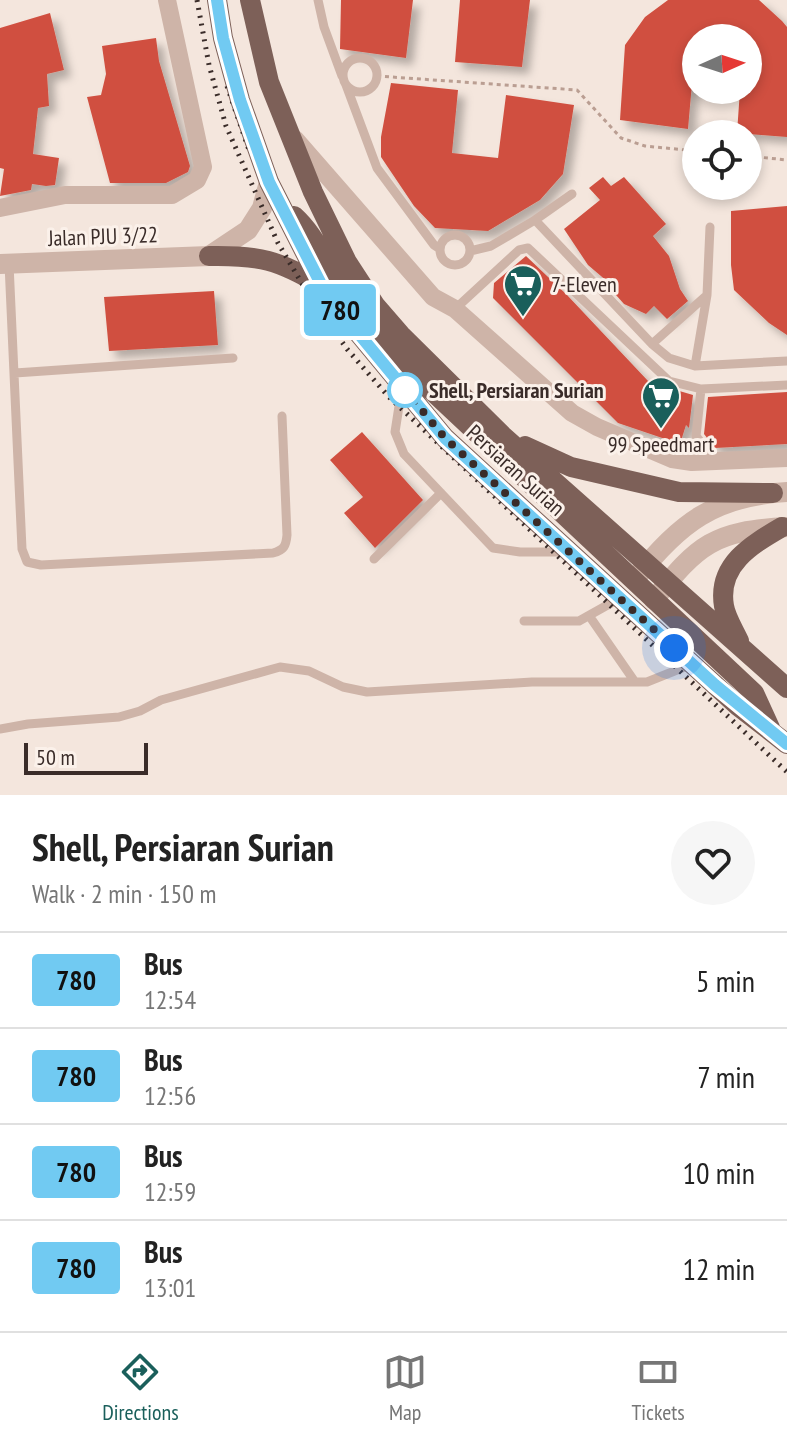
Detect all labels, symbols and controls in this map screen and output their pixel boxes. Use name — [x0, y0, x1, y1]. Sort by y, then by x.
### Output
north arrow — [682, 24, 762, 104]
map controls — [682, 24, 762, 200]
button: locate — [682, 120, 762, 200]
street label: Jalan PJU 3/22 — [47, 220, 158, 252]
supermarket icon: 7-Eleven — [502, 263, 544, 318]
place label: 7-Eleven — [551, 270, 617, 298]
line badge: 780 — [294, 284, 386, 336]
text: 780 — [320, 291, 360, 328]
marker: Shell, Persiaran Surian — [388, 373, 422, 407]
supermarket icon: 99 Speedmart — [640, 375, 682, 430]
place label: Shell, Persiaran Surian — [429, 376, 604, 404]
street label: Persiaran Surian — [461, 419, 571, 521]
place label: 99 Speedmart — [608, 430, 714, 458]
your location — [654, 628, 694, 668]
scale bar — [24, 739, 148, 775]
text: 50 m — [36, 743, 75, 771]
button: heart — [671, 821, 755, 905]
text: Shell, Persiaran Surian — [32, 822, 334, 871]
text: Walk · 2 min · 150 m — [32, 877, 216, 910]
text: Bus — [144, 944, 183, 983]
text: 780 — [56, 961, 96, 998]
text: 5 min — [696, 961, 755, 1000]
text: 12:54 — [144, 983, 196, 1016]
text: Bus — [144, 1040, 183, 1079]
text: 780 — [56, 1057, 96, 1094]
text: 7 min — [697, 1057, 755, 1096]
text: 12:56 — [144, 1079, 196, 1112]
text: Bus — [144, 1136, 183, 1175]
text: 780 — [56, 1153, 96, 1190]
text: 10 min — [682, 1153, 755, 1192]
text: 12:59 — [144, 1175, 196, 1208]
text: Bus — [144, 1232, 183, 1271]
text: 780 — [56, 1249, 96, 1286]
text: 12 min — [682, 1249, 755, 1288]
text: 13:01 — [144, 1271, 196, 1304]
tab: Directions — [102, 1350, 179, 1426]
tab: Map — [383, 1350, 427, 1426]
tab: Tickets — [631, 1350, 685, 1426]

